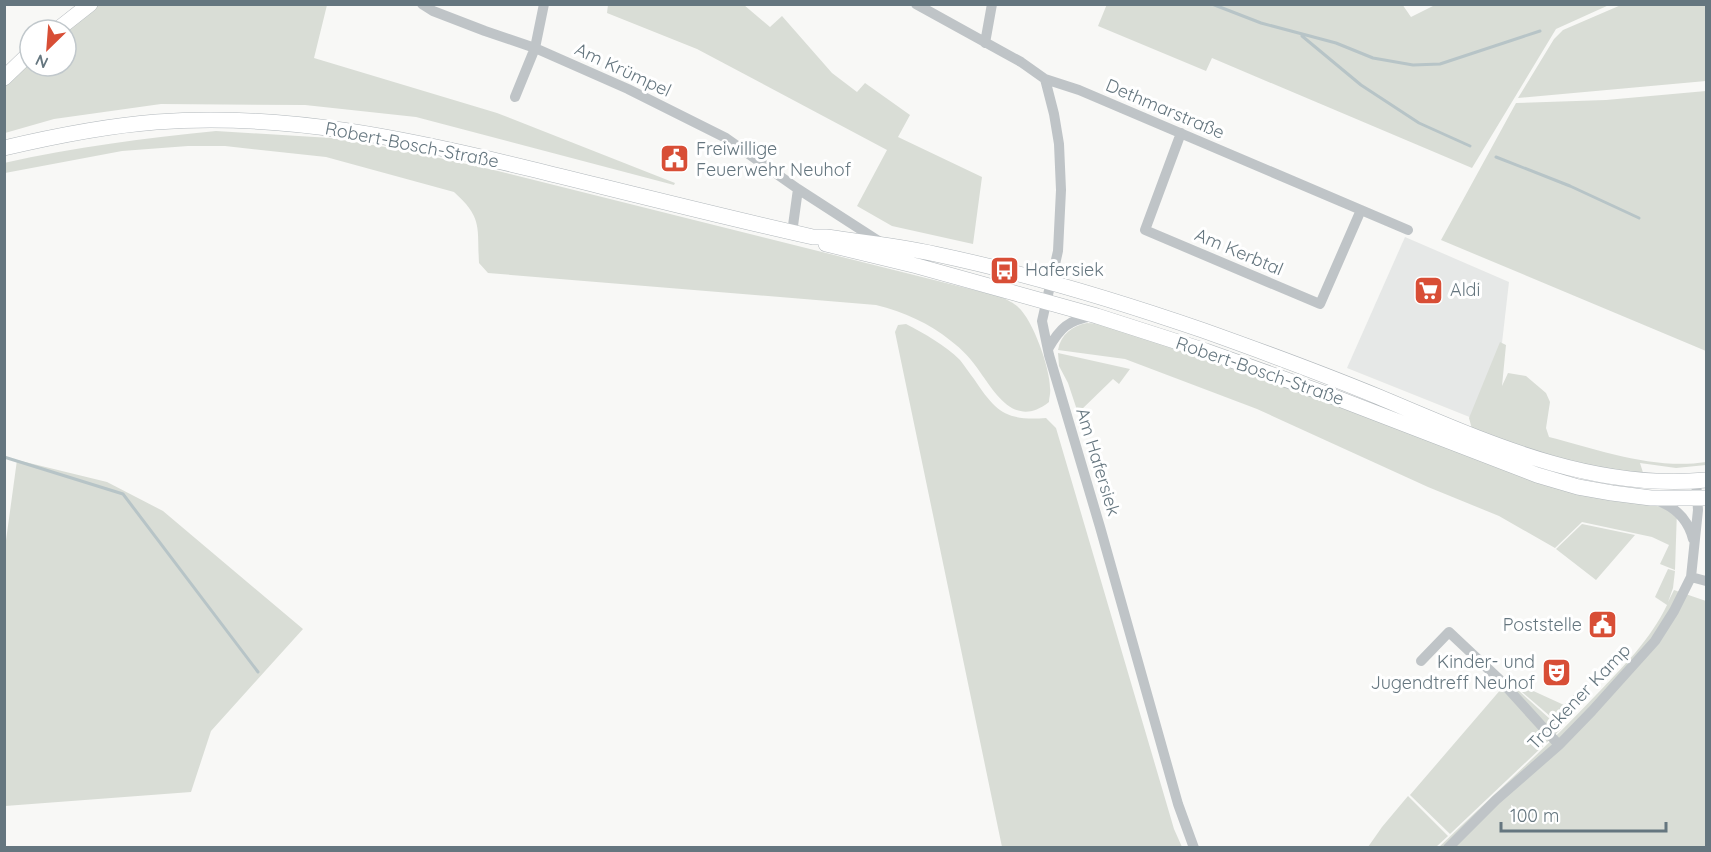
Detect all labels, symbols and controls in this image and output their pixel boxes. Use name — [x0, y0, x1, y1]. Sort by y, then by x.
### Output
north arrow — [18, 18, 78, 78]
street label: Am Krümpel — [571, 37, 675, 102]
text: N — [32, 50, 51, 73]
street label: Dethmarstraße — [1102, 73, 1228, 144]
street label: Robert-Bosch-Straße — [323, 116, 501, 173]
place label: Freiwillige Feuerwehr Neuhof — [696, 137, 852, 181]
public building icon: Freiwillige Feuerwehr Neuhof — [659, 143, 691, 175]
street label: Am Kerbtal — [1191, 223, 1287, 280]
bus stop icon: Hafersiek — [988, 254, 1020, 286]
place label: Hafersiek — [1025, 258, 1104, 281]
supermarket icon: Aldi — [1413, 274, 1445, 306]
place label: Aldi — [1450, 278, 1480, 301]
street label: Robert-Bosch-Straße — [1173, 331, 1347, 410]
street label: Am Hafersiek — [1071, 405, 1126, 519]
public building icon: Poststelle — [1587, 609, 1619, 641]
place label: Poststelle — [1503, 613, 1582, 636]
street label: Trockener Kamp — [1522, 639, 1635, 755]
place label: Kinder- und Jugendtreff Neuhof — [1371, 650, 1536, 694]
theatre icon: Kinder- und Jugendtreff Neuhof — [1540, 656, 1572, 688]
scale bar — [1501, 795, 1666, 833]
text: 100 m — [1510, 804, 1559, 827]

